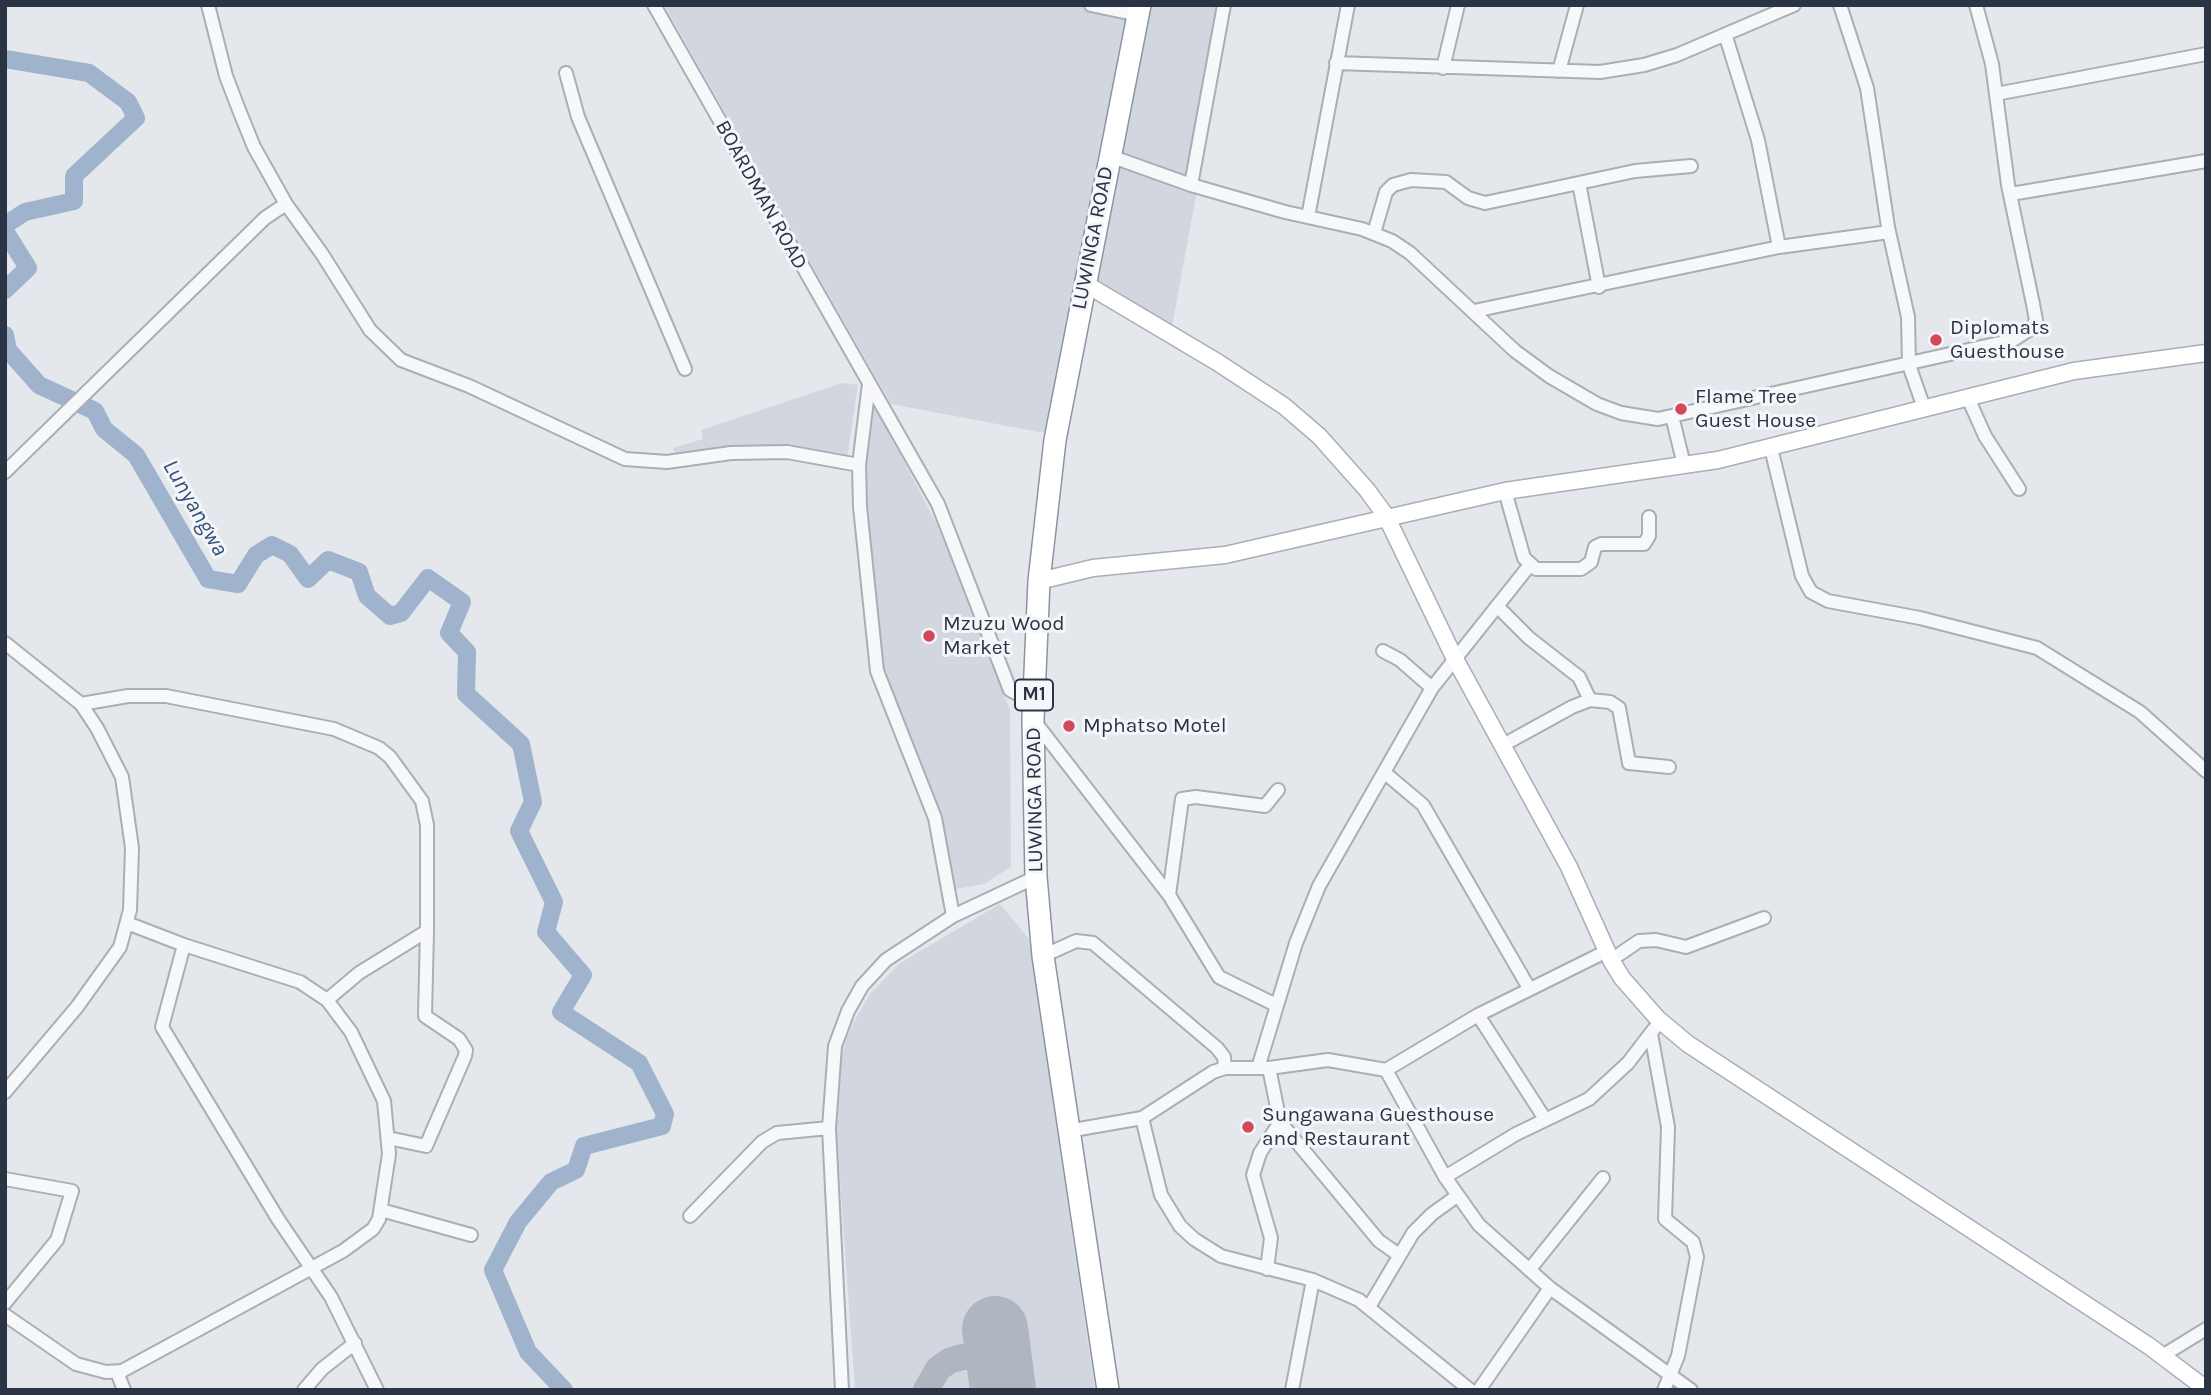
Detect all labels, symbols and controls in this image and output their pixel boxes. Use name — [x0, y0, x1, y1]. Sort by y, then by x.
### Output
street label: BOARDMAN ROAD — [710, 116, 812, 274]
street label: LUWINGA ROAD — [1067, 164, 1119, 312]
place label: Diplomats Guesthouse — [1950, 315, 2065, 365]
marker: Diplomats Guesthouse — [1928, 332, 1944, 348]
place label: Flame Tree Guest House — [1695, 384, 1816, 434]
marker: Flame Tree Guest House — [1673, 401, 1689, 417]
water label: Lunyangwa — [156, 455, 234, 561]
place label: Mzuzu Wood Market — [943, 611, 1065, 661]
marker: Mzuzu Wood Market — [921, 628, 937, 644]
road number: M1 — [1015, 680, 1053, 710]
place label: Mphatso Motel — [1083, 713, 1227, 739]
marker: Mphatso Motel — [1061, 718, 1077, 734]
street label: LUWINGA ROAD — [1021, 727, 1049, 873]
place label: Sungawana Guesthouse and Restaurant — [1262, 1102, 1494, 1152]
marker: Sungawana Guesthouse and Restaurant — [1240, 1119, 1256, 1135]

